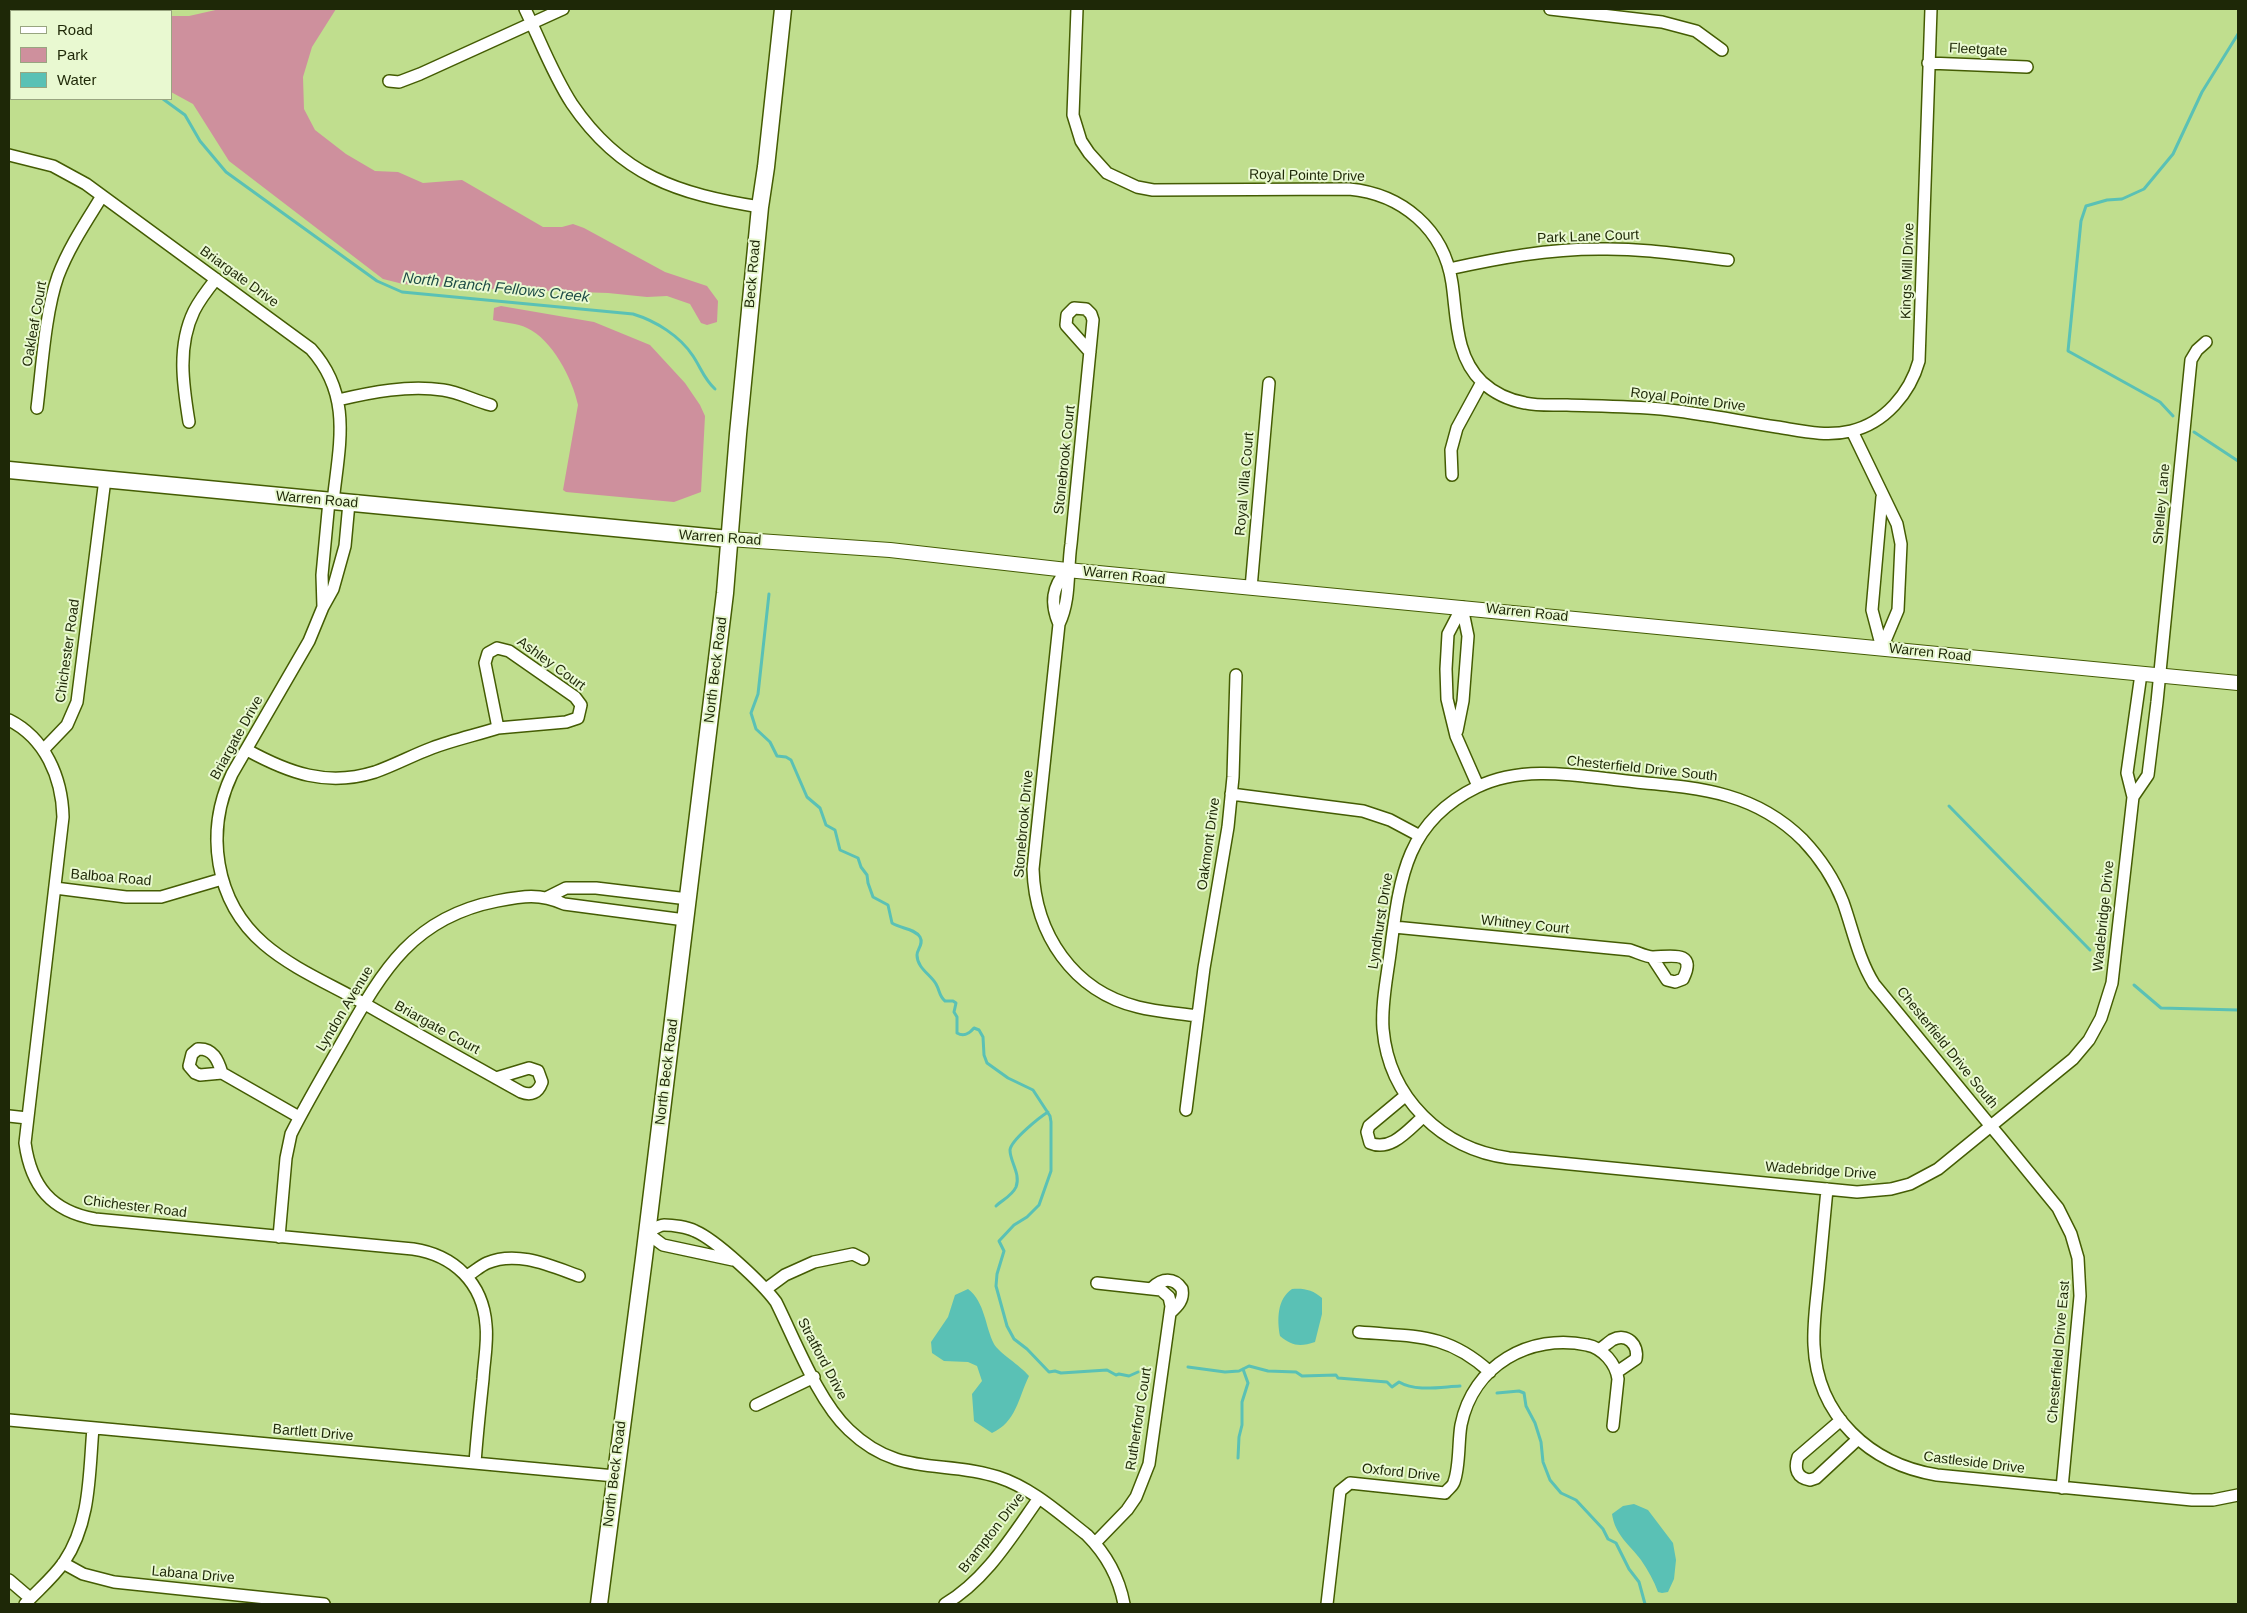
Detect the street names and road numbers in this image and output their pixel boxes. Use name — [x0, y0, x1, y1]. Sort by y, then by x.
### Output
street label: Fleetgate — [1948, 40, 2008, 60]
street label: Royal Pointe Drive — [1249, 167, 1365, 185]
street label: Kings Mill Drive — [1898, 223, 1918, 319]
street label: Park Lane Court — [1537, 227, 1639, 247]
street label: Beck Road — [742, 239, 764, 309]
street label: Briargate Drive — [196, 243, 282, 311]
street label: Oakleaf Court — [19, 280, 51, 368]
street label: Royal Pointe Drive — [1629, 385, 1747, 415]
street label: Stonebrook Court — [1051, 405, 1079, 515]
street label: Royal Villa Court — [1232, 431, 1258, 537]
street label: Shelley Lane — [2150, 463, 2174, 545]
street label: Warren Road — [275, 488, 359, 512]
street label: Warren Road — [678, 527, 762, 549]
street label: Warren Road — [1082, 563, 1166, 589]
street label: Chichester Road — [52, 598, 84, 704]
street label: Warren Road — [1485, 600, 1569, 626]
street label: North Beck Road — [701, 616, 731, 724]
street label: Ashley Court — [514, 634, 588, 694]
street label: Warren Road — [1888, 640, 1972, 666]
street label: Briargate Drive — [207, 693, 267, 783]
street label: Chesterfield Drive South — [1566, 753, 1718, 785]
street label: Stonebrook Drive — [1011, 769, 1037, 879]
street label: Oakmont Drive — [1194, 797, 1224, 891]
street label: Wadebridge Drive — [2090, 860, 2118, 972]
street label: Balboa Road — [70, 866, 152, 890]
street label: Lyndhurst Drive — [1365, 872, 1397, 970]
street label: Whitney Court — [1480, 912, 1570, 938]
street label: Lyndon Avenue — [313, 963, 377, 1055]
street label: Chesterfield Drive South — [1893, 984, 2001, 1112]
street label: Briargate Court — [391, 998, 483, 1058]
street label: North Beck Road — [652, 1018, 682, 1126]
street label: Wadebridge Drive — [1765, 1159, 1877, 1183]
street label: Chichester Road — [82, 1192, 188, 1222]
street label: Chesterfield Drive East — [2044, 1280, 2074, 1424]
street label: Stratford Drive — [793, 1315, 851, 1403]
street label: Rutherford Court — [1123, 1366, 1155, 1472]
street label: North Beck Road — [600, 1420, 630, 1528]
street label: Bartlett Drive — [272, 1421, 354, 1445]
street label: Castleside Drive — [1922, 1448, 2026, 1478]
street label: Oxford Drive — [1361, 1461, 1441, 1485]
street label: Brampton Drive — [955, 1490, 1029, 1576]
street label: Labana Drive — [151, 1563, 235, 1587]

